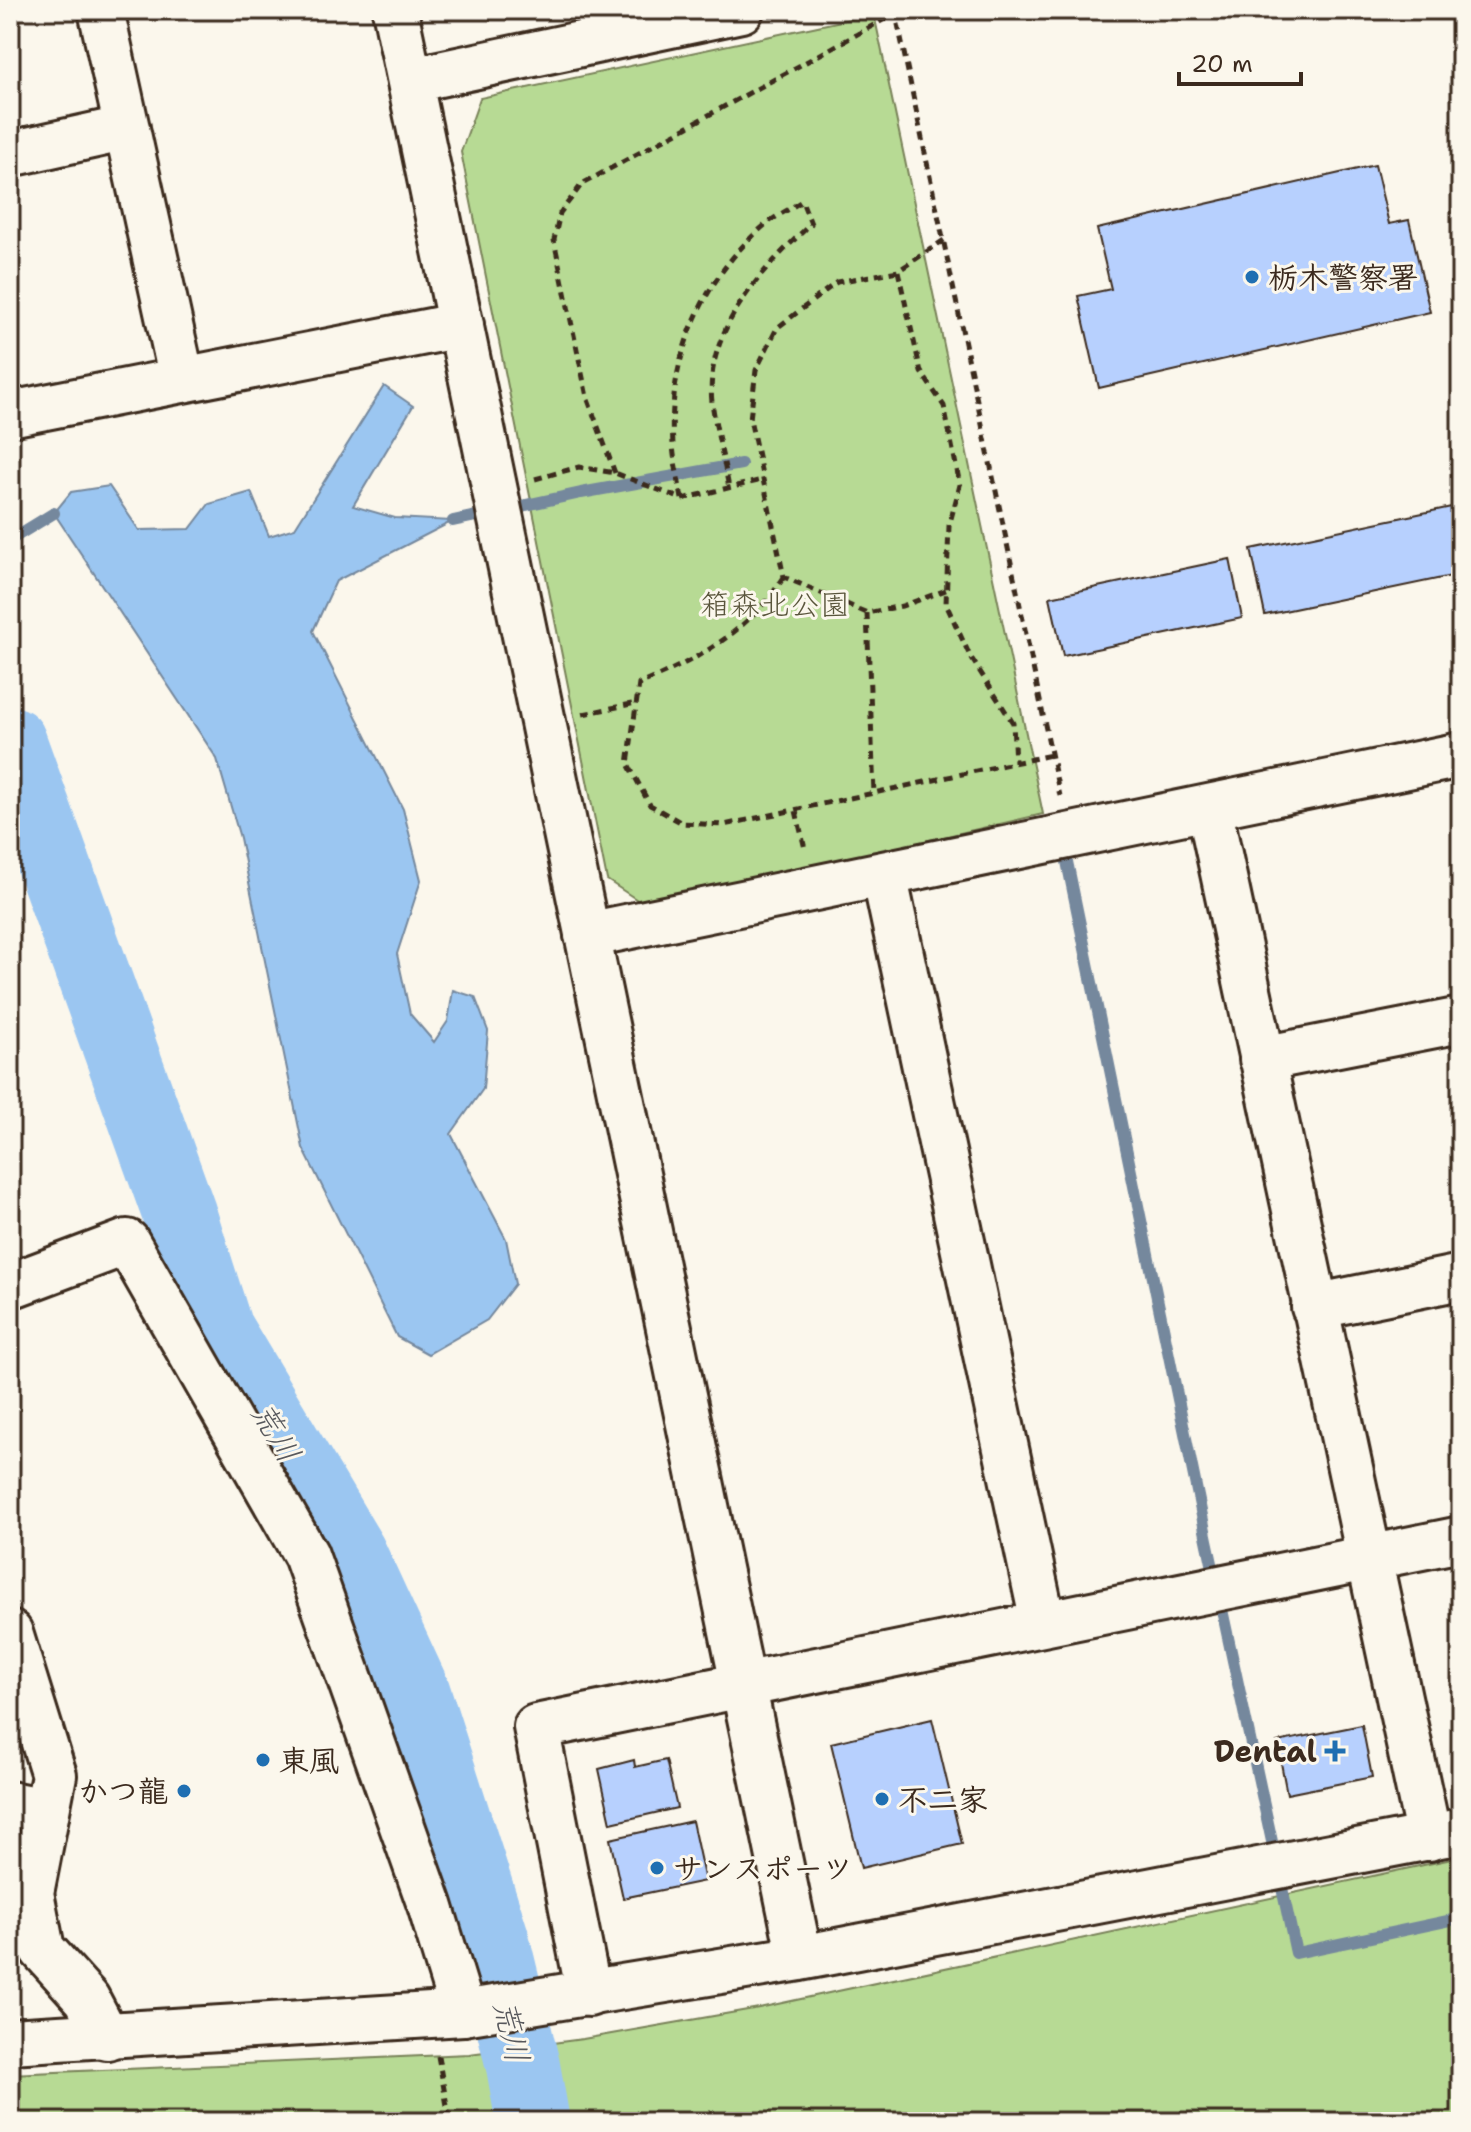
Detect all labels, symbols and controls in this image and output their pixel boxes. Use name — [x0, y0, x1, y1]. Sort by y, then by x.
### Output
scale bar — [1179, 36, 1301, 86]
text: 20 m — [1191, 48, 1253, 80]
place label: 栃木警察署 — [1268, 257, 1418, 298]
marker: 栃木警察署 — [1243, 268, 1261, 286]
park label: 箱森北公園 — [700, 584, 850, 625]
water label: 荒川 — [241, 1393, 311, 1471]
place label: Dental — [1214, 1731, 1317, 1772]
place label: 東風 — [279, 1740, 339, 1781]
marker: Dental — [1324, 1740, 1346, 1762]
marker: 東風 — [254, 1751, 272, 1769]
place label: かつ龍 — [78, 1771, 168, 1812]
place label: 不二家 — [898, 1779, 988, 1820]
marker: かつ龍 — [175, 1782, 193, 1800]
marker: 不二家 — [873, 1790, 891, 1808]
place label: サンスポーツ — [673, 1848, 852, 1889]
marker: サンスポーツ — [648, 1859, 666, 1877]
water label: 荒川 — [484, 1995, 540, 2067]

